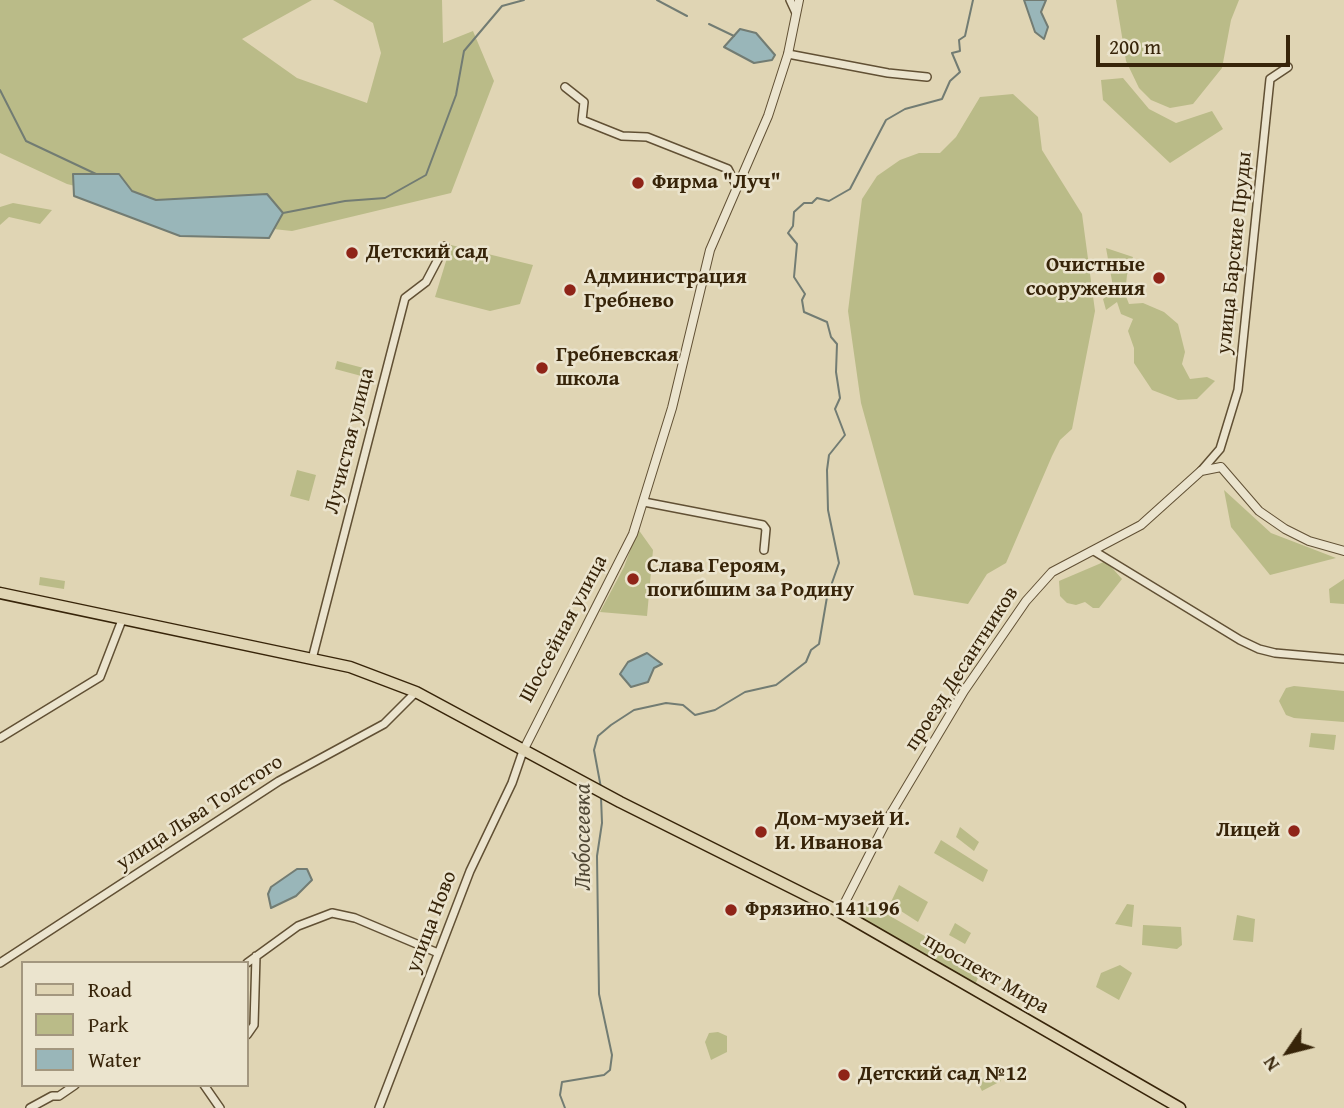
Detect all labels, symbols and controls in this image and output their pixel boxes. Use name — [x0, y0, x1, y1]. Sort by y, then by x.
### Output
scale bar — [1099, 21, 1293, 65]
text: 200 m — [1109, 31, 1161, 62]
street label: улица Барские Пруды — [1212, 150, 1258, 356]
place label: Фирма "Луч" — [652, 170, 781, 196]
marker: Фирма "Луч" — [630, 175, 646, 191]
place label: Детский сад — [366, 240, 488, 266]
marker: Детский сад — [344, 245, 360, 261]
place label: Очистные сооружения — [1026, 253, 1145, 303]
place label: Администрация Гребнево — [584, 265, 747, 315]
marker: Очистные сооружения — [1151, 270, 1167, 286]
marker: Администрация Гребнево — [562, 282, 578, 298]
place label: Гребневская школа — [556, 343, 678, 393]
marker: Гребневская школа — [534, 360, 550, 376]
street label: Лучистая улица — [320, 366, 380, 516]
street label: Шоссейная улица — [515, 551, 613, 707]
place label: Слава Героям, погибшим за Родину — [647, 554, 854, 604]
marker: Слава Героям, погибшим за Родину — [625, 571, 641, 587]
street label: проезд Десантников — [900, 582, 1024, 756]
street label: улица Льва Толстого — [112, 750, 288, 876]
water label: Любосеевка — [570, 783, 598, 891]
place label: Дом-музей И. И. Иванова — [775, 807, 910, 857]
place label: Лицей — [1216, 818, 1280, 844]
marker: Лицей — [1286, 823, 1302, 839]
marker: Дом-музей И. И. Иванова — [753, 824, 769, 840]
street label: улица Ново — [401, 868, 463, 976]
place label: Фрязино 141196 — [745, 897, 900, 923]
marker: Фрязино 141196 — [723, 902, 739, 918]
street label: проспект Мира — [919, 928, 1053, 1020]
legend — [21, 961, 248, 1087]
text: Road — [88, 974, 132, 1005]
text: Park — [88, 1009, 129, 1040]
north arrow — [1253, 1017, 1323, 1087]
text: Water — [88, 1044, 141, 1075]
text: N — [1256, 1051, 1286, 1077]
place label: Детский сад №12 — [858, 1062, 1027, 1088]
marker: Детский сад №12 — [836, 1067, 852, 1083]

